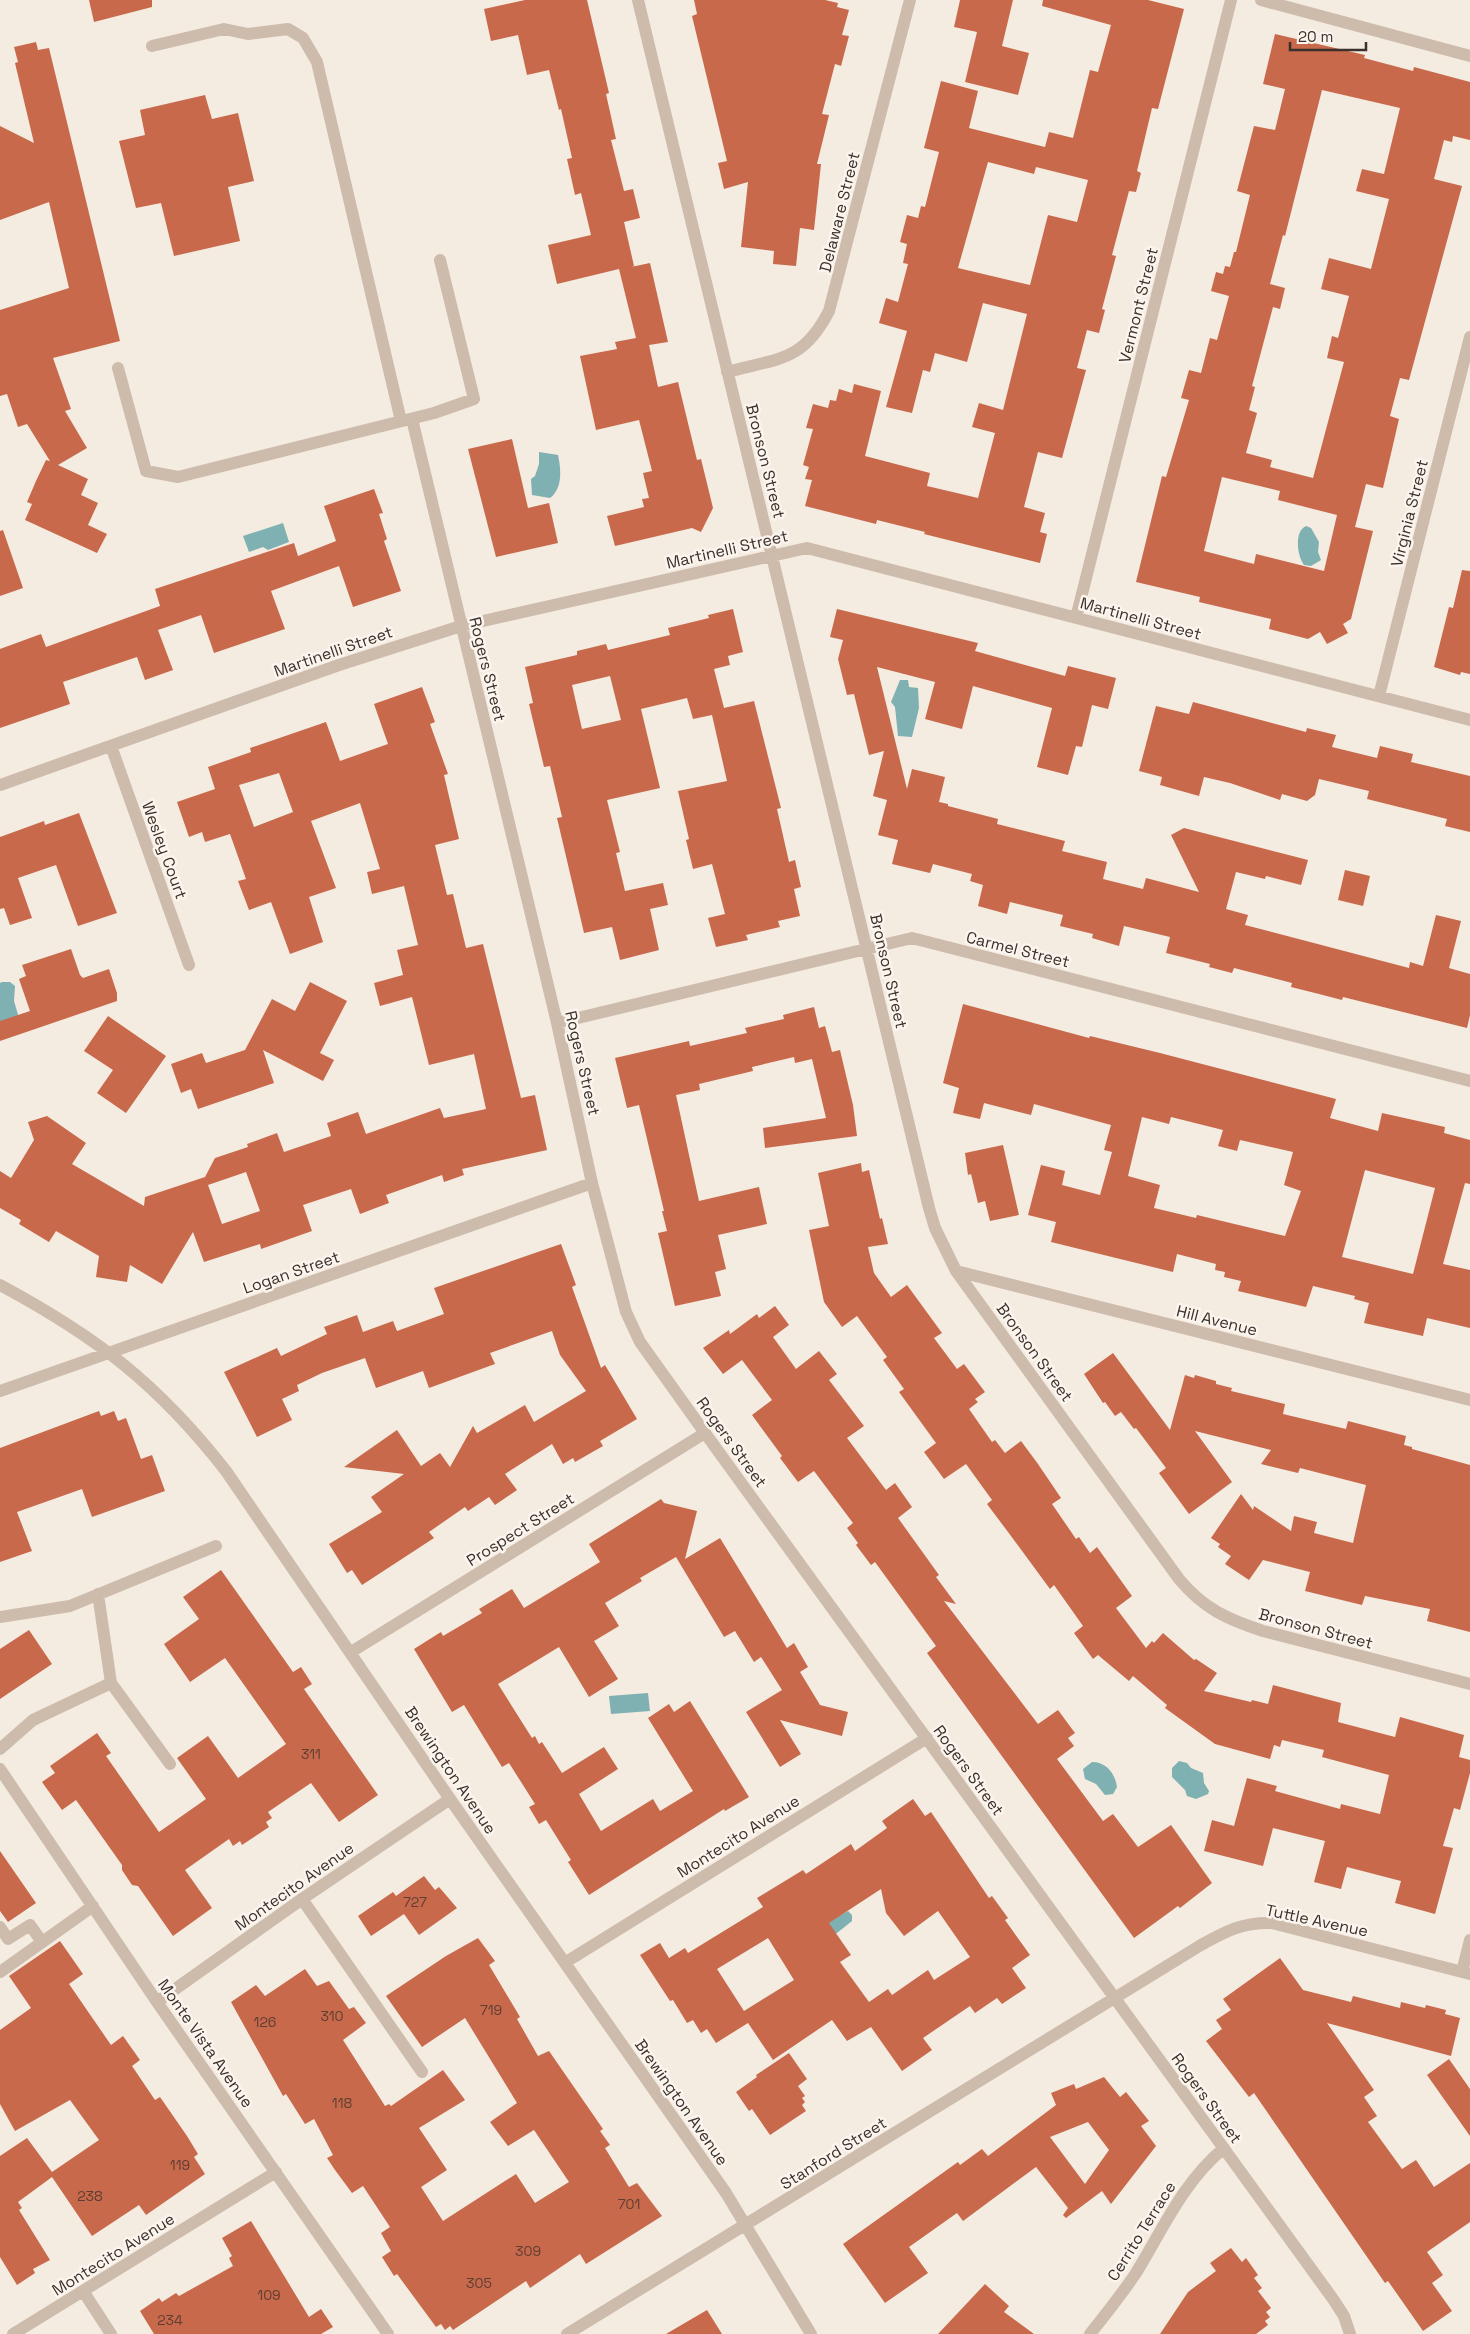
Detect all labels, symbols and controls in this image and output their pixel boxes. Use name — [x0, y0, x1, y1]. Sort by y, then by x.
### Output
scale bar — [1290, 20, 1366, 52]
text: 20 m — [1298, 27, 1333, 46]
street label: Delaware Street — [814, 150, 865, 274]
street label: Vermont Street — [1114, 245, 1163, 365]
street label: Bronson Street — [741, 402, 790, 520]
street label: Virginia Street — [1386, 457, 1433, 569]
street label: Martinelli Street — [664, 525, 790, 574]
street label: Martinelli Street — [1078, 592, 1204, 645]
street label: Rogers Street — [464, 615, 511, 724]
street label: Martinelli Street — [271, 621, 395, 682]
street label: Wesley Court — [137, 799, 192, 902]
street label: Bronson Street — [865, 912, 912, 1031]
street label: Carmel Street — [964, 927, 1072, 972]
street label: Rogers Street — [560, 1009, 605, 1118]
street label: Logan Street — [240, 1246, 342, 1299]
street label: Bronson Street — [992, 1299, 1078, 1406]
street label: Hill Avenue — [1174, 1300, 1260, 1341]
street label: Rogers Street — [692, 1393, 772, 1492]
street label: Prospect Street — [463, 1488, 578, 1571]
street label: Bronson Street — [1257, 1603, 1375, 1654]
street label: Brewington Avenue — [400, 1702, 501, 1838]
street label: Rogers Street — [929, 1721, 1009, 1820]
house number: 311 — [301, 1745, 321, 1763]
street label: Montecito Avenue — [673, 1790, 803, 1883]
street label: Montecito Avenue — [231, 1837, 358, 1935]
house number: 727 — [403, 1893, 427, 1911]
street label: Tuttle Avenue — [1264, 1899, 1370, 1942]
street label: Monte Vista Avenue — [153, 1975, 258, 2112]
house number: 719 — [480, 2001, 502, 2019]
house number: 310 — [320, 2007, 344, 2025]
house number: 126 — [254, 2013, 276, 2031]
street label: Brewington Avenue — [630, 2035, 733, 2170]
street label: Rogers Street — [1167, 2049, 1247, 2148]
house number: 118 — [332, 2094, 352, 2112]
street label: Stanford Street — [776, 2112, 890, 2195]
house number: 119 — [170, 2156, 190, 2174]
street label: Cerrito Terrace — [1102, 2178, 1180, 2285]
house number: 238 — [77, 2187, 103, 2205]
house number: 701 — [618, 2195, 640, 2213]
street label: Montecito Avenue — [48, 2208, 178, 2301]
house number: 309 — [515, 2242, 541, 2260]
house number: 305 — [466, 2274, 492, 2292]
house number: 109 — [257, 2286, 281, 2304]
house number: 234 — [157, 2311, 183, 2329]

